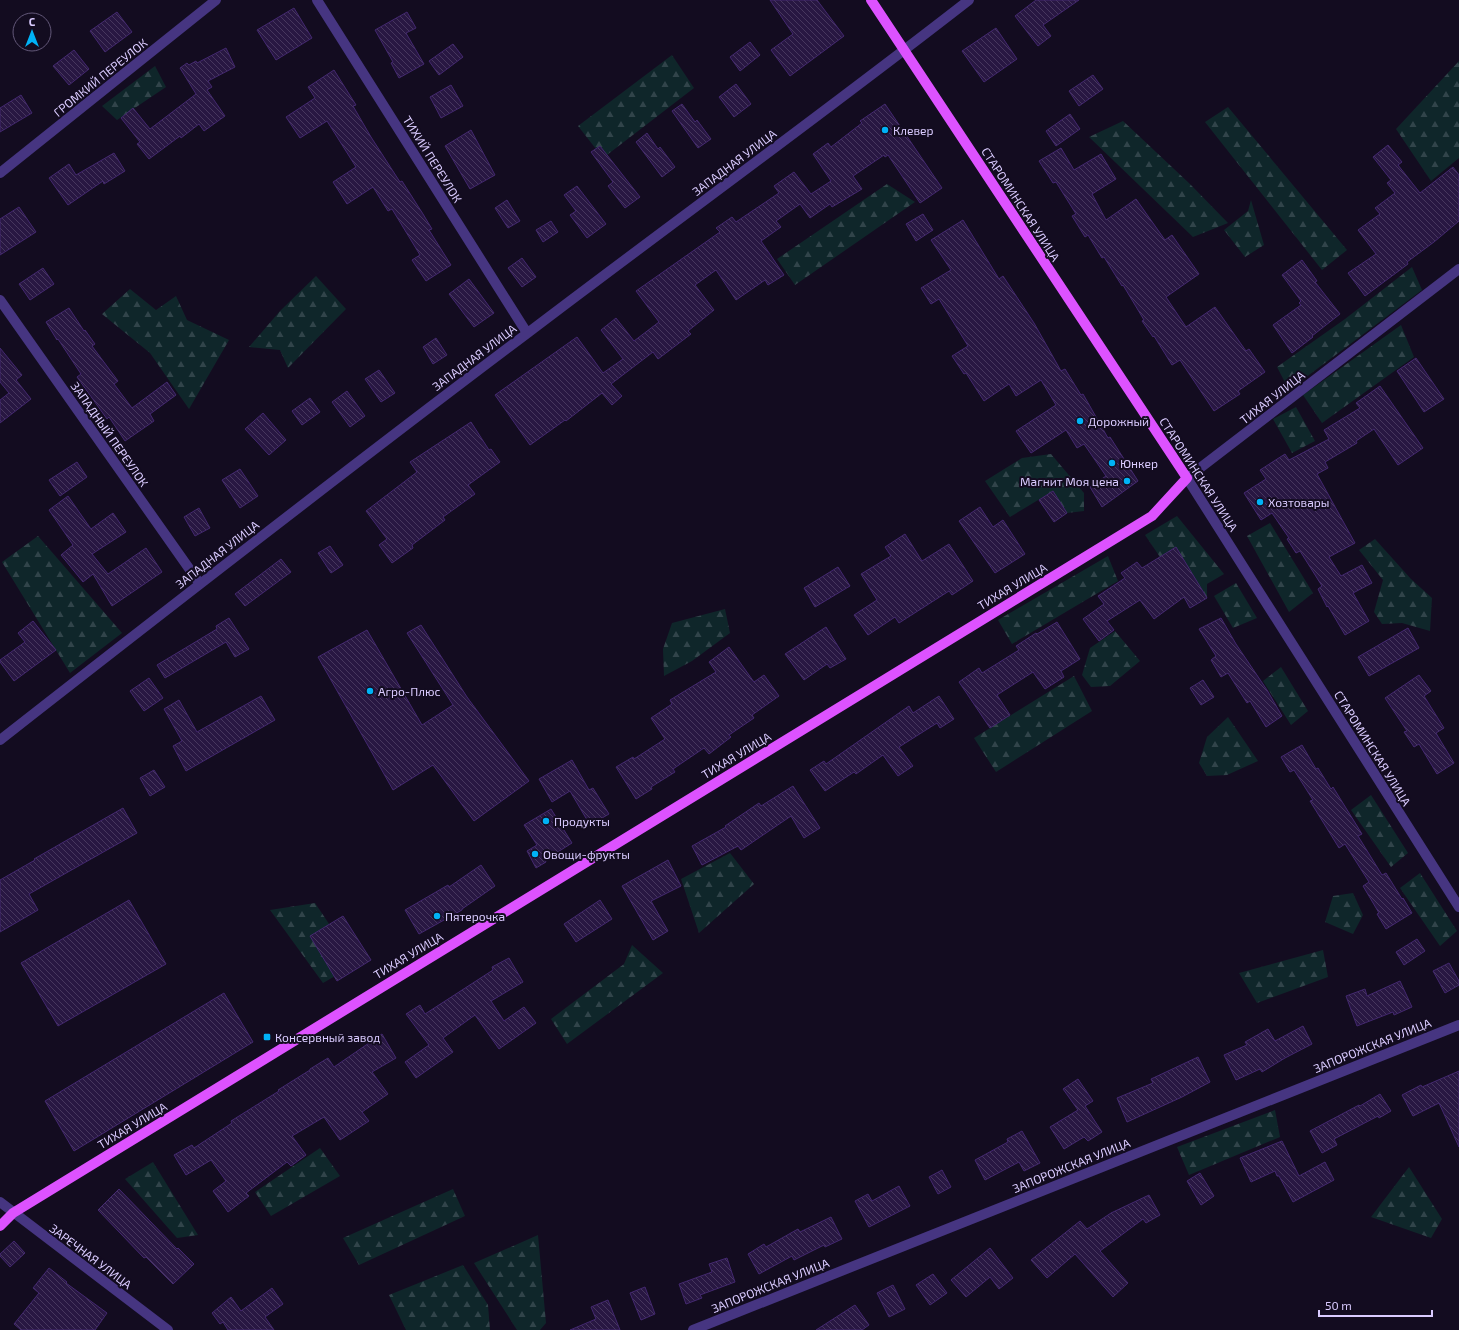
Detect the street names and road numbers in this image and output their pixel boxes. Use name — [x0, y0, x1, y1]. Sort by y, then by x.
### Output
street label: ГРОМКИЙ ПЕРЕУЛОК — [50, 35, 150, 119]
street label: ТИХИЙ ПЕРЕУЛОК — [401, 113, 465, 205]
street label: ЗАПАДНАЯ УЛИЦА — [689, 126, 779, 198]
street label: СТАРОМИНСКАЯ УЛИЦА — [979, 144, 1063, 264]
street label: ЗАПАДНАЯ УЛИЦА — [429, 321, 519, 393]
street label: ТИХАЯ УЛИЦА — [1237, 367, 1308, 427]
street label: ЗАПАДНЫЙ ПЕРЕУЛОК — [68, 379, 152, 489]
street label: СТАРОМИНСКАЯ УЛИЦА — [1157, 414, 1241, 534]
street label: ЗАПАДНАЯ УЛИЦА — [173, 517, 262, 591]
street label: ТИХАЯ УЛИЦА — [975, 560, 1050, 612]
street label: СТАРОМИНСКАЯ УЛИЦА — [1332, 688, 1414, 808]
street label: ТИХАЯ УЛИЦА — [699, 729, 774, 781]
street label: ТИХАЯ УЛИЦА — [371, 929, 446, 981]
street label: ЗАПОРОЖСКАЯ УЛИЦА — [1311, 1015, 1433, 1075]
street label: ТИХАЯ УЛИЦА — [95, 1099, 170, 1151]
street label: ЗАПОРОЖСКАЯ УЛИЦА — [1010, 1135, 1132, 1195]
street label: ЗАРЕЧНАЯ УЛИЦА — [47, 1221, 135, 1292]
street label: ЗАПОРОЖСКАЯ УЛИЦА — [709, 1255, 831, 1315]

